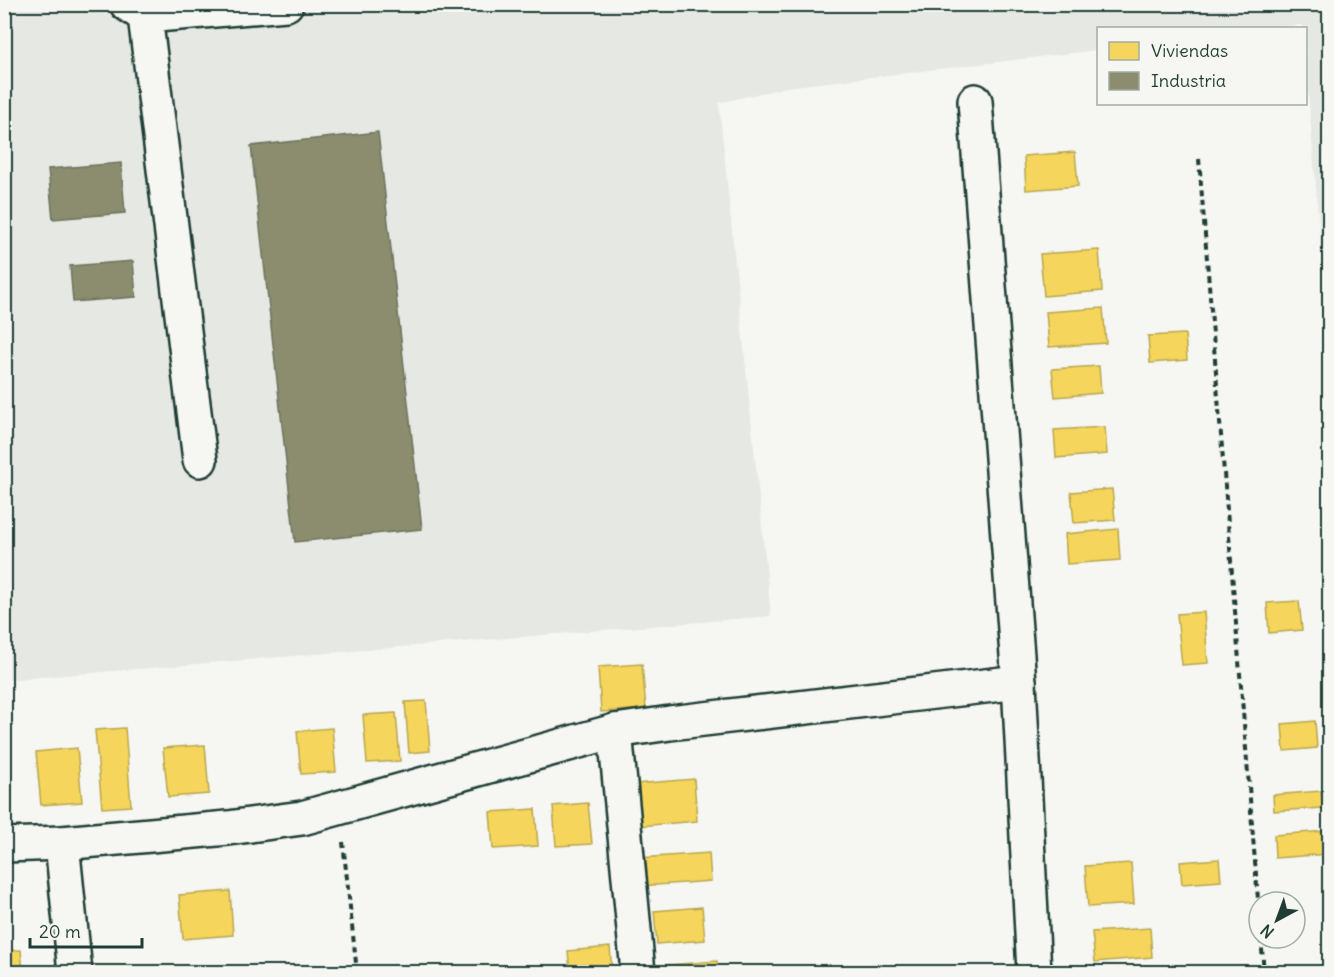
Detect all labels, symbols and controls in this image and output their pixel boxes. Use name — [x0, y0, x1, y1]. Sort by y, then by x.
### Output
legend — [1097, 27, 1307, 105]
text: Viviendas — [1151, 39, 1228, 62]
text: Industria — [1151, 69, 1226, 92]
north arrow — [1247, 890, 1307, 950]
scale bar — [30, 911, 142, 949]
text: 20 m — [39, 920, 81, 943]
text: N — [1256, 920, 1278, 942]

